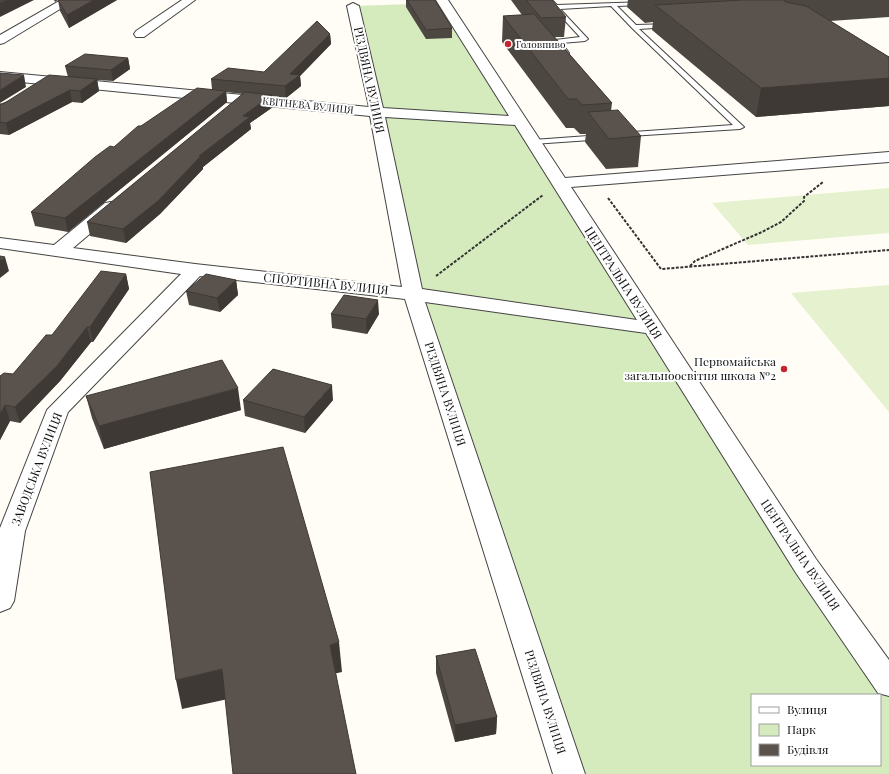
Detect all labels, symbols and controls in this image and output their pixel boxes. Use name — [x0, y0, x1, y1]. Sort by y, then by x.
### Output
street label: РІЗДВЯНА ВУЛИЦЯ — [351, 25, 389, 135]
place label: Головпиво — [516, 37, 566, 51]
marker: Головпиво — [503, 39, 513, 49]
street label: КВІТНЕВА ВУЛИЦЯ — [262, 93, 355, 117]
street label: ЦЕНТРАЛЬНА ВУЛИЦЯ — [582, 223, 666, 342]
street label: СПОРТИВНА ВУЛИЦЯ — [263, 268, 390, 298]
street label: РІЗДВЯНА ВУЛИЦЯ — [422, 340, 470, 448]
place label: Первомайська загальноосвітня школа №2 — [624, 353, 776, 383]
marker: Первомайська загальноосвітня школа №2 — [779, 364, 789, 374]
street label: ЗАВОДСЬКА ВУЛИЦЯ — [7, 410, 65, 528]
street label: ЦЕНТРАЛЬНА ВУЛИЦЯ — [758, 496, 844, 613]
street label: РІЗДВЯНА ВУЛИЦЯ — [522, 648, 570, 756]
legend — [751, 694, 881, 766]
text: Вулиця — [787, 701, 828, 717]
text: Парк — [787, 721, 816, 737]
text: Будівля — [787, 741, 829, 757]

